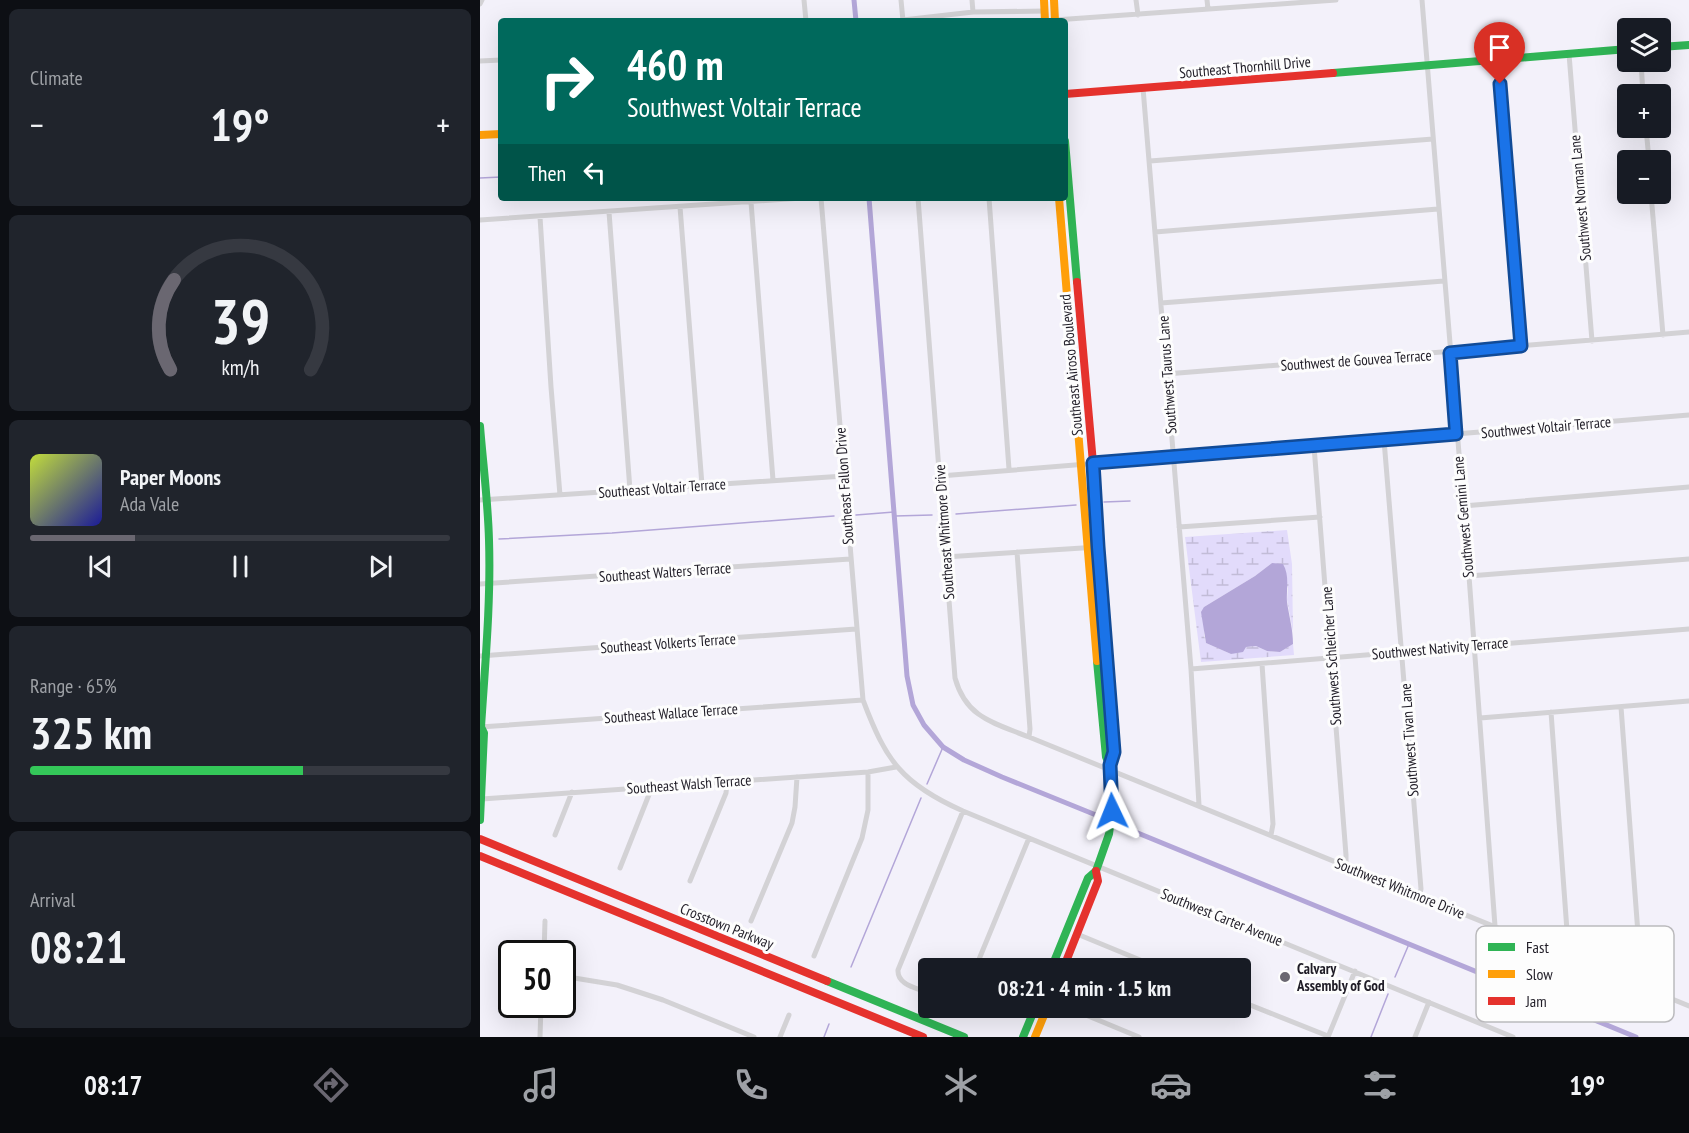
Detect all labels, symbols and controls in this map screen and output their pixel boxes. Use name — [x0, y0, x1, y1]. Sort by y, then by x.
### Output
map controls — [1617, 18, 1671, 204]
button: layers — [1617, 18, 1671, 72]
pin — [1474, 22, 1525, 84]
icon: arrive — [1483, 31, 1516, 64]
text: 460 m — [627, 37, 724, 92]
icon: right — [528, 42, 606, 120]
street label: Southeast Thornhill Drive — [1178, 52, 1312, 82]
text: Climate — [30, 65, 83, 91]
button: + — [1617, 84, 1671, 138]
text: Southwest Voltair Terrace — [627, 90, 862, 124]
text: 19° — [210, 95, 270, 153]
text: − — [30, 103, 44, 146]
text: + — [436, 103, 450, 146]
street label: Southwest Norman Lane — [1565, 134, 1595, 262]
button: − — [1617, 150, 1671, 204]
icon: left — [578, 156, 611, 189]
text: Then — [528, 159, 566, 187]
text: 39 — [210, 280, 270, 361]
street label: Southeast Airoso Boulevard — [1055, 293, 1087, 437]
street label: Southwest Taurus Lane — [1153, 315, 1181, 435]
street label: Southwest de Gouvea Terrace — [1280, 345, 1432, 375]
text: km/h — [221, 353, 259, 381]
street label: Southwest Voltair Terrace — [1480, 412, 1612, 442]
street label: Southeast Fallon Drive — [830, 427, 858, 545]
street label: Southwest Gemini Lane — [1448, 455, 1478, 579]
text: Paper Moons — [120, 463, 221, 491]
street label: Southeast Whitmore Drive — [930, 464, 958, 600]
street label: Southeast Voltair Terrace — [598, 474, 726, 502]
text: Ada Vale — [120, 491, 179, 517]
icon: previous — [84, 550, 117, 583]
icon: pause — [224, 550, 257, 583]
icon: next — [364, 550, 397, 583]
street label: Southeast Walters Terrace — [598, 558, 732, 586]
street label: Southwest Schleicher Lane — [1317, 586, 1345, 726]
street label: Southeast Volkerts Terrace — [600, 629, 736, 657]
street label: Southwest Nativity Terrace — [1371, 633, 1509, 663]
text: Range · 65% — [30, 673, 117, 699]
street label: Southwest Tivan Lane — [1396, 683, 1422, 797]
street label: Southeast Wallace Terrace — [604, 699, 738, 727]
text: 325 km — [30, 703, 152, 761]
street label: Southeast Walsh Terrace — [626, 770, 752, 798]
position arrow — [1080, 779, 1144, 843]
street label: Southwest Whitmore Drive — [1332, 853, 1468, 923]
street label: Southwest Carter Avenue — [1158, 884, 1286, 950]
text: Arrival — [30, 887, 75, 913]
street label: Crosstown Parkway — [677, 899, 777, 954]
text: 08:21 — [30, 917, 127, 975]
legend — [1476, 926, 1674, 1022]
text: Fast — [1526, 937, 1549, 957]
speed limit sign: 50 — [498, 940, 576, 1018]
place label: Calvary Assembly of God — [1296, 959, 1385, 995]
text: Slow — [1526, 964, 1553, 984]
marker: Calvary Assembly of God — [1278, 970, 1292, 984]
text: 08:21 · 4 min · 1.5 km — [998, 974, 1171, 1002]
text: Jam — [1525, 991, 1547, 1011]
icon: directions — [310, 1064, 352, 1106]
icon: music — [520, 1064, 562, 1106]
icon: phone — [730, 1064, 772, 1106]
icon: climate — [940, 1064, 982, 1106]
icon: car — [1150, 1064, 1192, 1106]
icon: filters — [1359, 1064, 1401, 1106]
text: 08:17 — [84, 1068, 142, 1102]
text: 19° — [1569, 1068, 1605, 1102]

